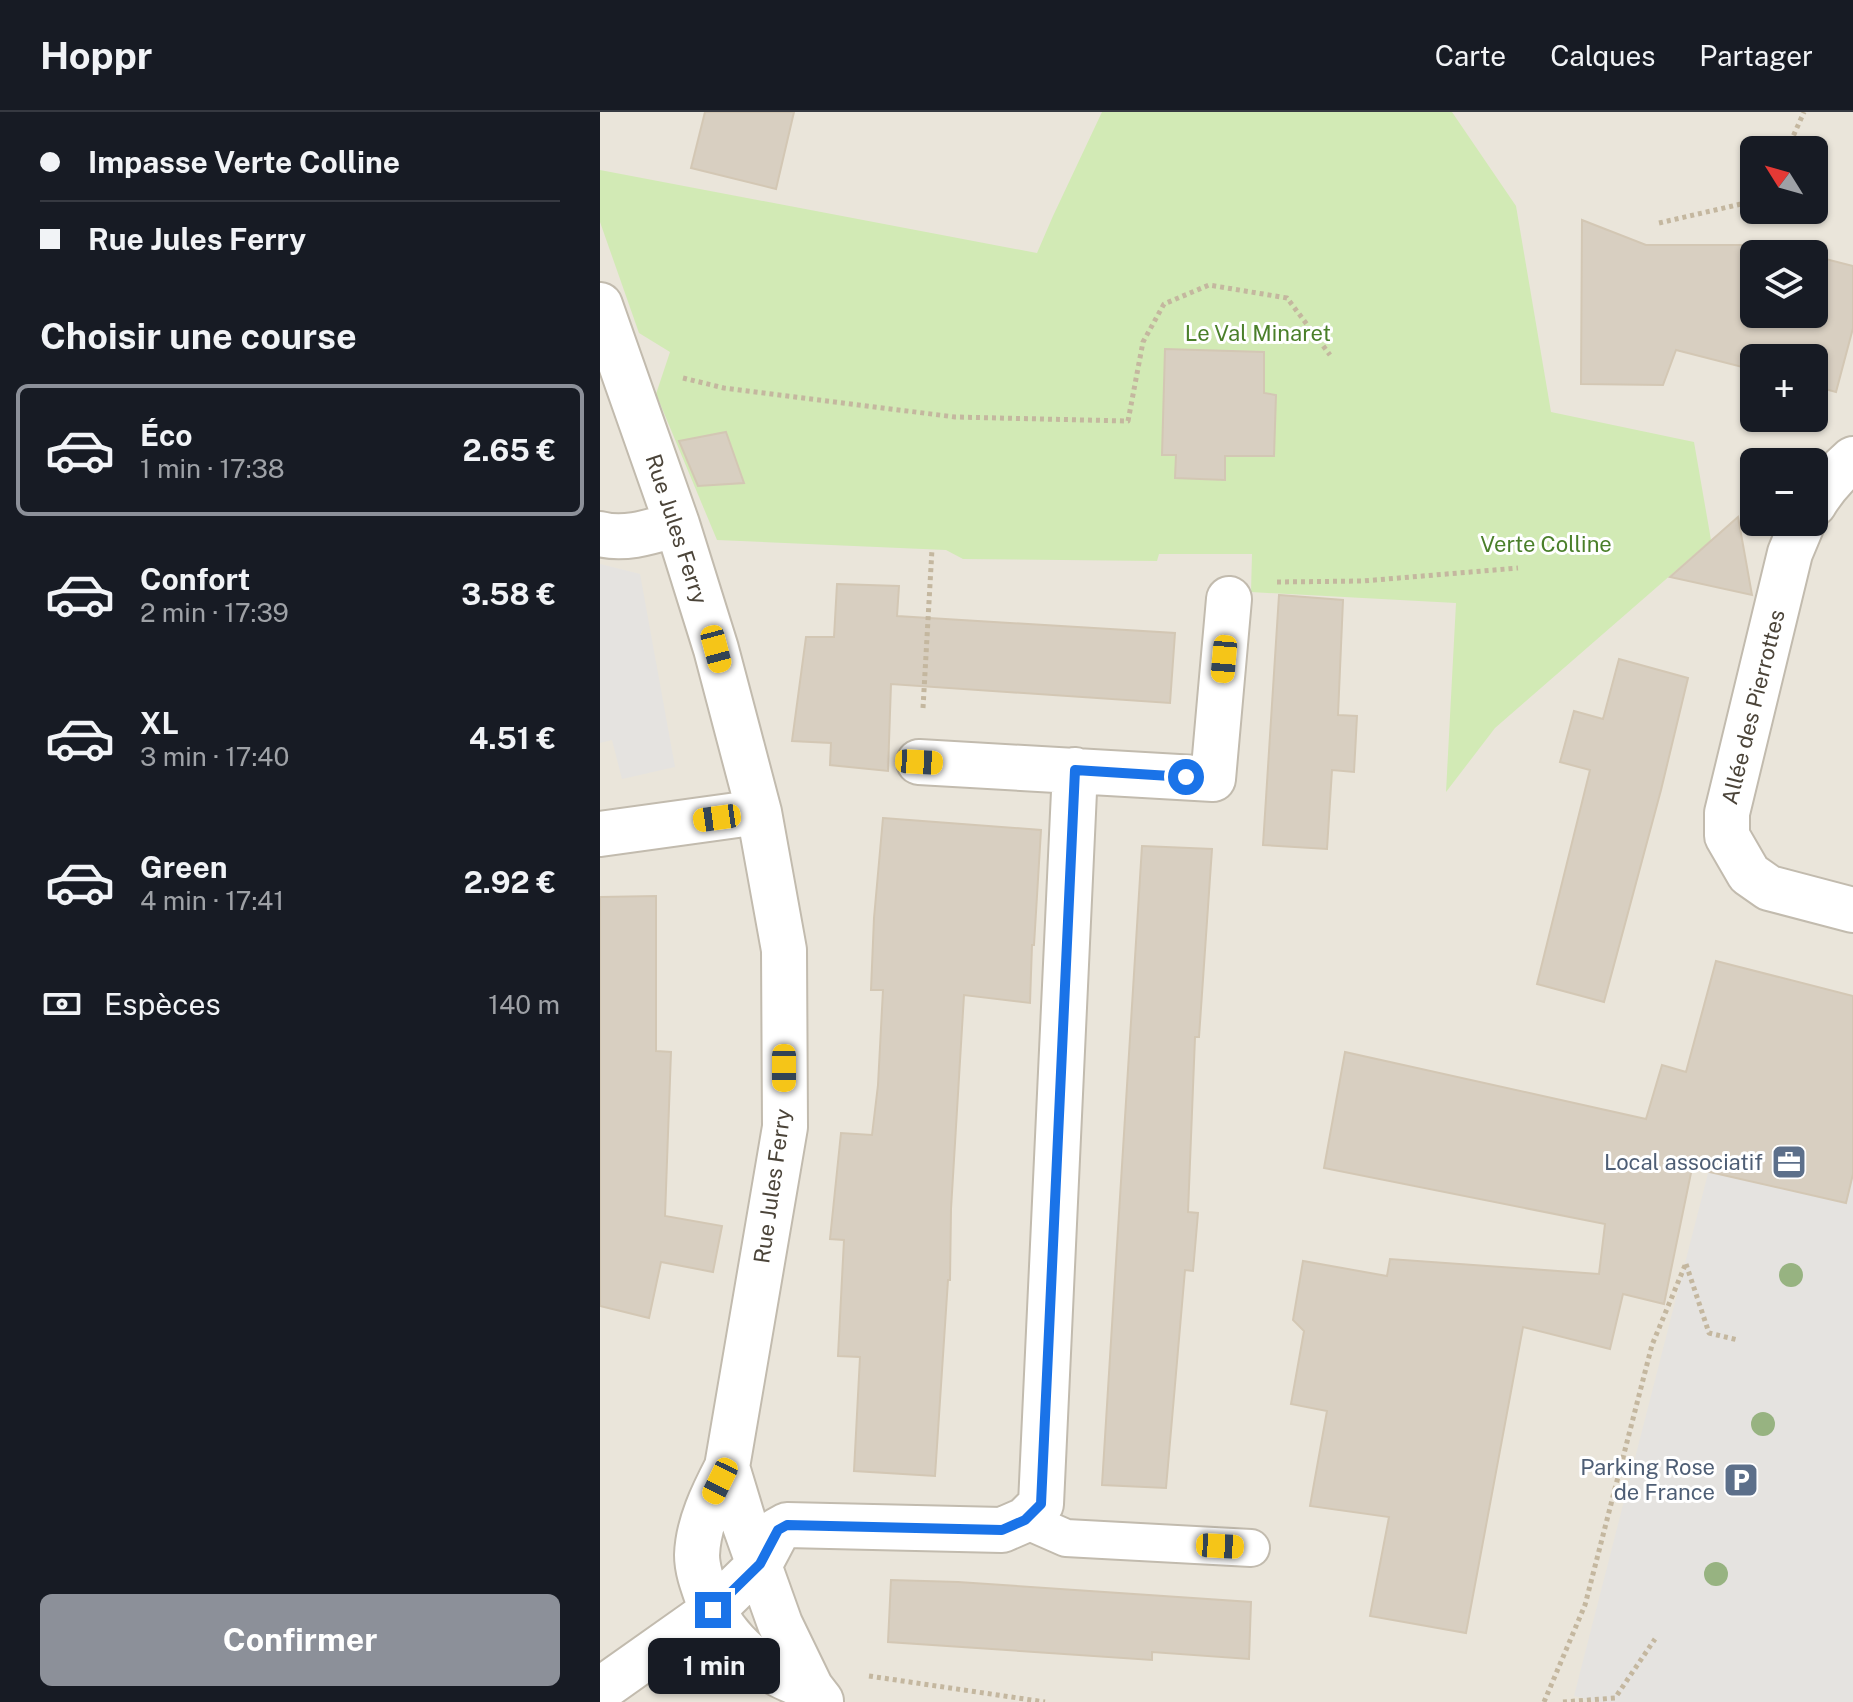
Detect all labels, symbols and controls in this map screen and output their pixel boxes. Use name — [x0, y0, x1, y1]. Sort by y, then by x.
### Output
text: Hoppr — [40, 33, 152, 78]
text: Carte — [1435, 39, 1506, 72]
text: Calques — [1550, 39, 1655, 72]
text: Partager — [1699, 39, 1813, 72]
north arrow — [1740, 136, 1828, 224]
map controls — [1740, 136, 1828, 536]
text: Impasse Verte Colline — [88, 144, 400, 180]
text: Rue Jules Ferry — [88, 221, 306, 257]
button: layers — [1740, 240, 1828, 328]
text: Choisir une course — [40, 315, 357, 357]
park label: Le Val Minaret — [1185, 320, 1331, 346]
button: + — [1740, 344, 1828, 432]
icon: car — [44, 414, 116, 486]
text: Éco — [140, 417, 193, 453]
text: 2.65 € — [462, 432, 556, 468]
button: − — [1740, 448, 1828, 536]
street label: Rue Jules Ferry — [641, 451, 714, 607]
text: 1 min · 17:38 — [140, 453, 285, 484]
park label: Verte Colline — [1480, 531, 1612, 557]
icon: car — [44, 558, 116, 630]
text: Confort — [140, 561, 250, 597]
text: 3.58 € — [461, 576, 556, 612]
text: 2 min · 17:39 — [140, 597, 289, 628]
street label: Allée des Pierrottes — [1716, 607, 1790, 807]
car — [698, 623, 734, 675]
car — [1210, 634, 1238, 684]
icon: car — [44, 702, 116, 774]
text: XL — [140, 705, 179, 741]
text: 4.51 € — [469, 720, 556, 756]
text: 3 min · 17:40 — [140, 741, 289, 772]
car — [894, 749, 944, 775]
route start — [1168, 759, 1204, 795]
car — [692, 803, 742, 833]
icon: car — [44, 846, 116, 918]
text: Green — [140, 849, 227, 885]
text: 2.92 € — [464, 864, 556, 900]
text: 4 min · 17:41 — [140, 885, 284, 916]
icon: cash — [40, 982, 84, 1026]
text: Espèces — [104, 986, 221, 1022]
text: 140 m — [488, 989, 560, 1020]
car — [772, 1044, 796, 1092]
street label: Rue Jules Ferry — [748, 1107, 796, 1265]
office icon: Local associatif — [1770, 1143, 1808, 1181]
place label: Local associatif — [1604, 1149, 1763, 1175]
car — [699, 1454, 741, 1508]
place label: Parking Rose de France — [1580, 1454, 1715, 1505]
parking icon: Parking Rose de France — [1722, 1461, 1760, 1499]
car — [1195, 1533, 1245, 1559]
route end — [695, 1592, 731, 1628]
button: Confirmer — [40, 1594, 560, 1686]
callout: 1 min — [647, 1638, 779, 1694]
text: 1 min — [683, 1650, 745, 1681]

